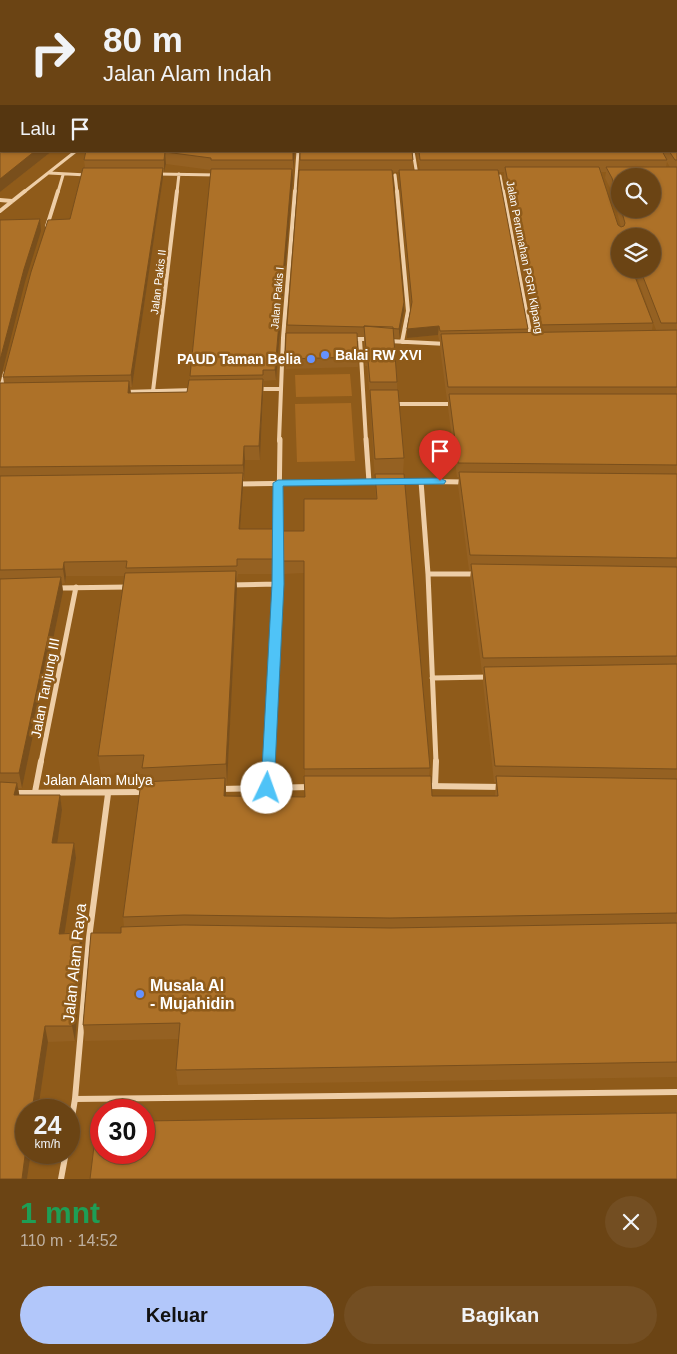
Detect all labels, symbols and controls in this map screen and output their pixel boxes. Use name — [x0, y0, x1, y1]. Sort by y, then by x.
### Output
icon: right — [20, 20, 85, 85]
text: 80 m — [103, 20, 183, 59]
text: Jalan Alam Indah — [103, 61, 272, 86]
icon: arrive — [66, 115, 94, 143]
text: Lalu — [20, 118, 56, 139]
map controls — [611, 168, 661, 278]
button: search — [611, 168, 661, 218]
street label: Jalan Perumahan PGRI Klipang — [504, 179, 546, 335]
button: layers — [611, 228, 661, 278]
street label: Jalan Pakis II — [148, 249, 168, 315]
street label: Jalan Pakis I — [268, 266, 286, 330]
place label: Balai RW XVI — [335, 347, 422, 363]
marker: Balai RW XVI — [319, 349, 331, 361]
place label: PAUD Taman Belia — [177, 351, 301, 367]
marker: PAUD Taman Belia — [305, 353, 317, 365]
pin — [419, 430, 461, 481]
icon: arrive — [426, 437, 454, 465]
street label: Jalan Tanjung III — [27, 637, 63, 739]
position arrow — [240, 761, 292, 813]
street label: Jalan Alam Mulya — [43, 772, 153, 788]
street label: Jalan Alam Raya — [60, 902, 89, 1024]
place label: Musala Al - Mujahidin — [150, 977, 234, 1012]
marker: Musala Al - Mujahidin — [134, 988, 146, 1000]
speed limit sign: 30 — [90, 1099, 155, 1164]
text: 24 — [34, 1111, 61, 1139]
text: km/h — [34, 1137, 61, 1151]
text: 1 mnt — [20, 1196, 100, 1229]
button: close — [605, 1196, 657, 1248]
text: 110 m · 14:52 — [20, 1232, 118, 1249]
button: Keluar — [20, 1286, 334, 1344]
button: Bagikan — [344, 1286, 657, 1344]

